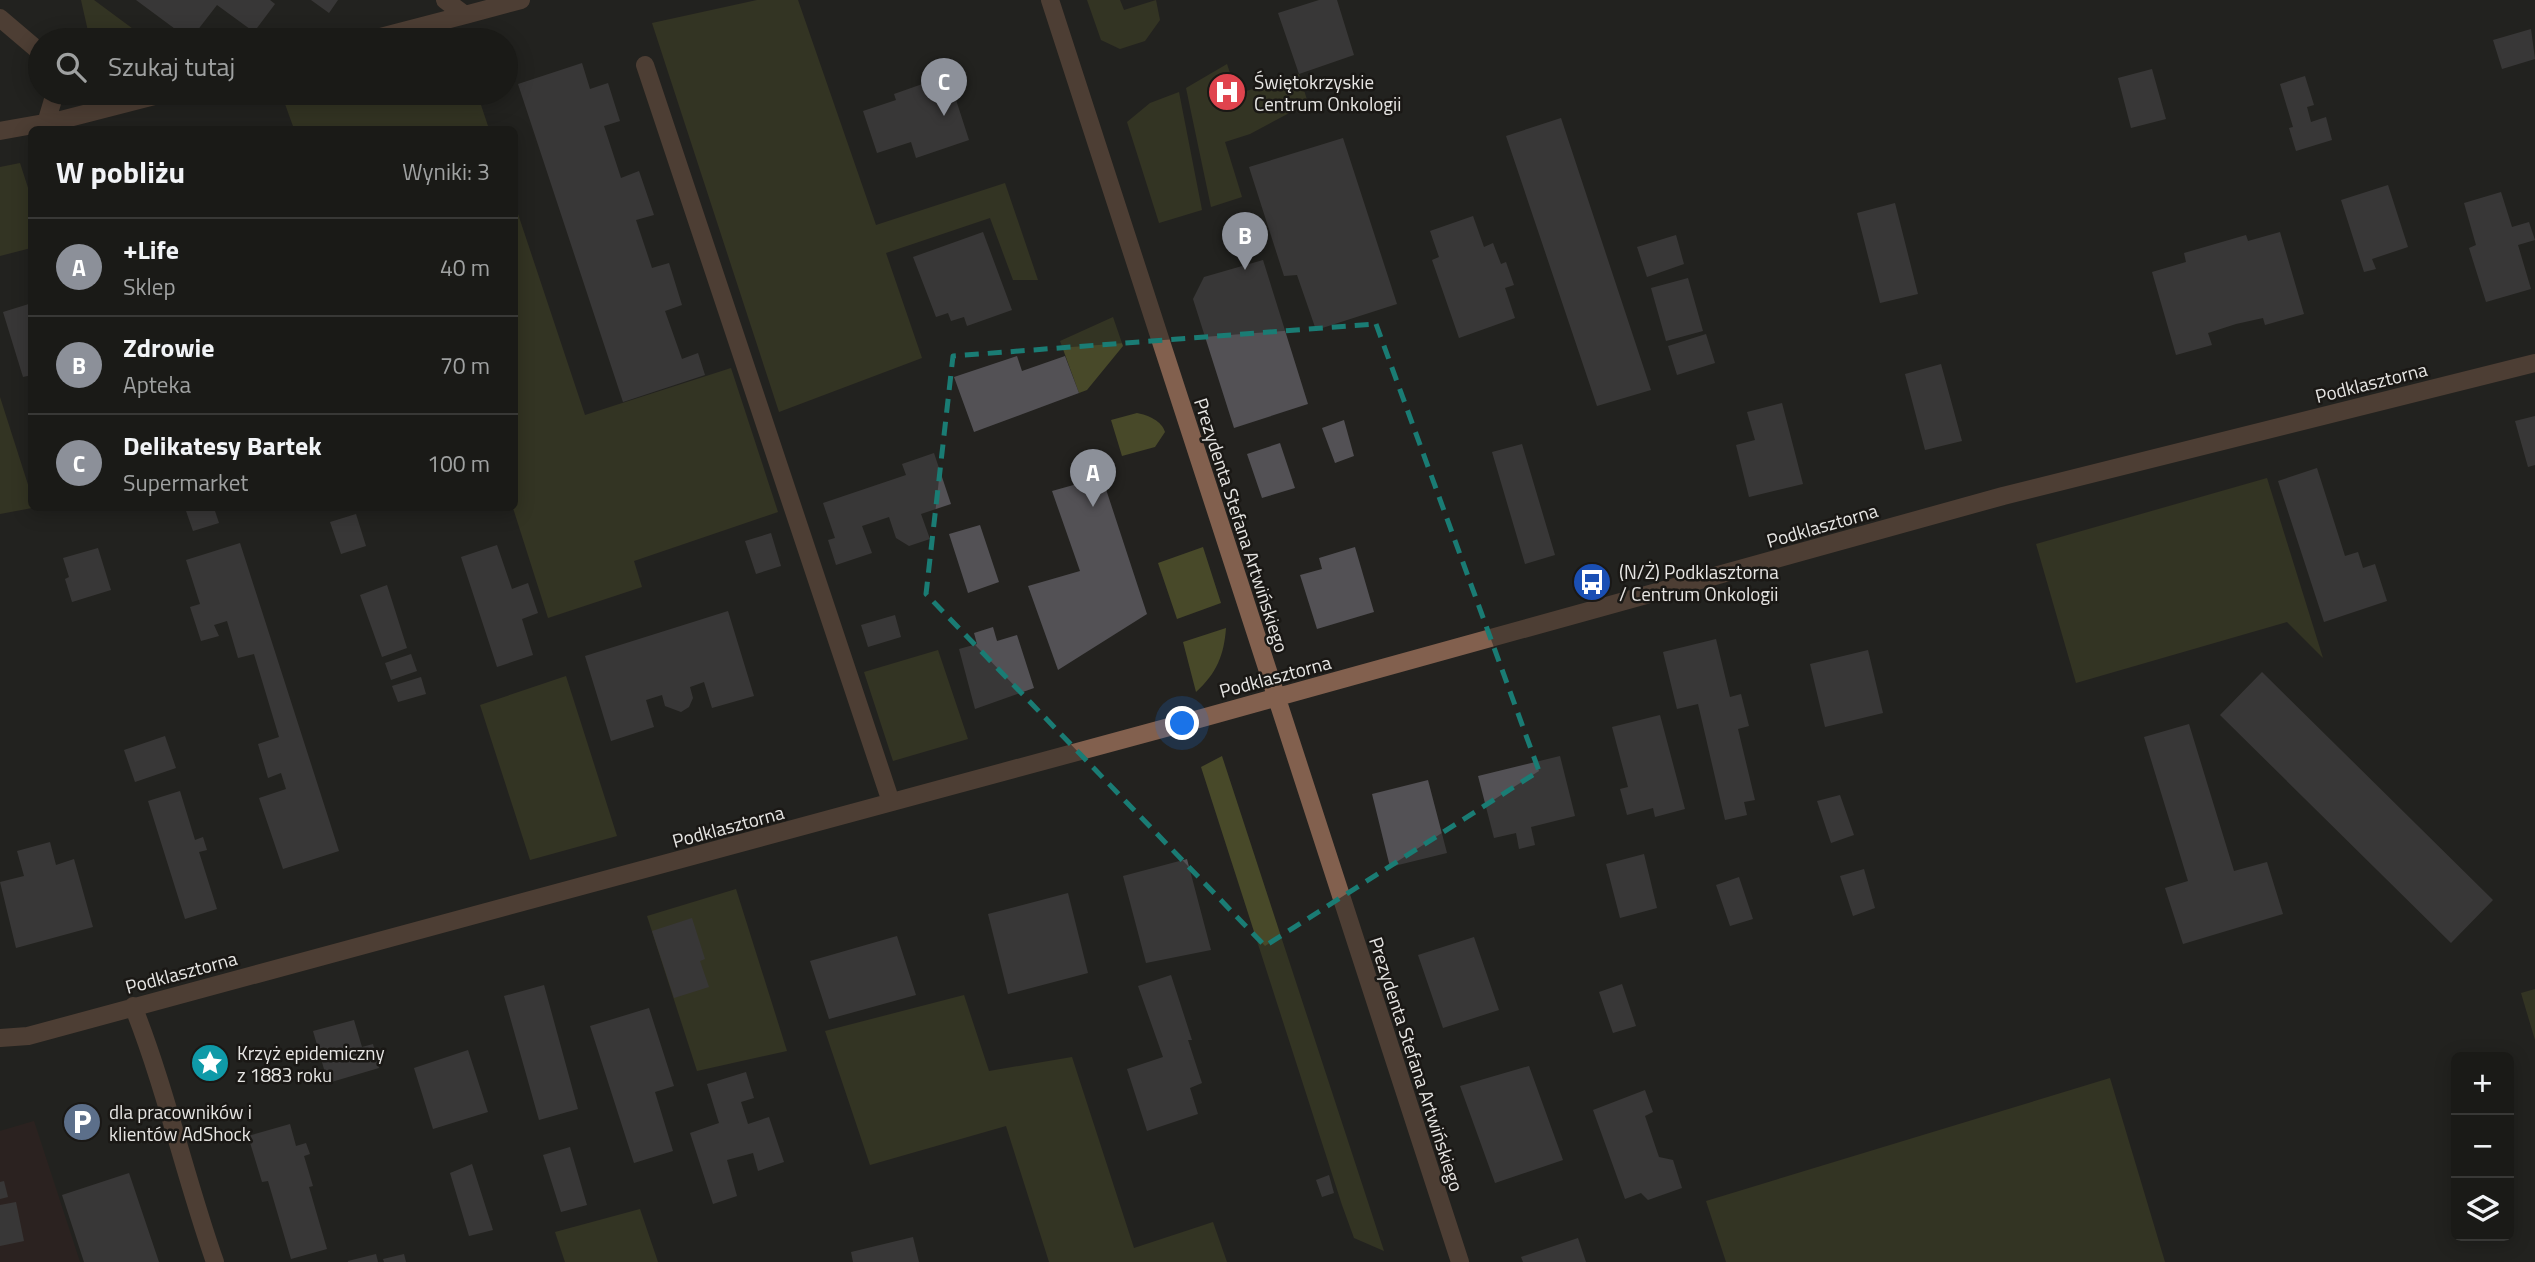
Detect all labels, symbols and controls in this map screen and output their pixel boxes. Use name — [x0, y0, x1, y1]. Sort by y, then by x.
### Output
search box — [28, 28, 518, 105]
text: Szukaj tutaj — [108, 47, 235, 86]
icon: search — [52, 48, 90, 86]
pin: C — [921, 58, 967, 116]
place label: Świętokrzyskie Centrum Onkologii — [1254, 67, 1401, 118]
hospital icon: Świętokrzyskie Centrum Onkologii — [1206, 71, 1248, 113]
text: W pobliżu — [56, 149, 185, 195]
text: Wyniki: 3 — [402, 154, 490, 189]
pin: B — [1222, 212, 1268, 270]
text: +Life — [123, 230, 179, 269]
text: A — [72, 250, 86, 285]
text: 40 m — [440, 250, 490, 285]
text: Sklep — [123, 269, 176, 304]
text: Zdrowie — [123, 328, 214, 367]
text: B — [72, 348, 86, 383]
text: 70 m — [440, 348, 490, 383]
street label: Podklasztorna — [2312, 354, 2431, 410]
text: Apteka — [123, 367, 191, 402]
street label: Prezydenta Stefana Artwińskiego — [1187, 394, 1297, 656]
text: Delikatesy Bartek — [123, 426, 322, 465]
text: C — [73, 446, 85, 481]
text: 100 m — [427, 446, 490, 481]
pin: A — [1070, 449, 1116, 507]
text: Supermarket — [123, 465, 248, 500]
street label: Podklasztorna — [1763, 495, 1882, 555]
place label: (N/Ż) Podklasztorna / Centrum Onkologii — [1619, 557, 1779, 608]
bus stop icon: (N/Ż) Podklasztorna / Centrum Onkologii — [1571, 561, 1613, 603]
street label: Podklasztorna — [1216, 647, 1335, 705]
your location — [1165, 706, 1199, 740]
street label: Podklasztorna — [669, 797, 788, 855]
street label: Prezydenta Stefana Artwińskiego — [1362, 933, 1472, 1195]
street label: Podklasztorna — [122, 943, 241, 1001]
place label: Krzyż epidemiczny z 1883 roku — [237, 1038, 385, 1089]
place icon: Krzyż epidemiczny z 1883 roku — [189, 1042, 231, 1084]
map controls — [2451, 1052, 2514, 1241]
button: + — [2451, 1052, 2514, 1115]
place label: dla pracowników i klientów AdShock — [109, 1097, 252, 1148]
parking icon: dla pracowników i klientów AdShock — [61, 1101, 103, 1143]
button: − — [2451, 1115, 2514, 1178]
button: layers — [2451, 1178, 2514, 1241]

